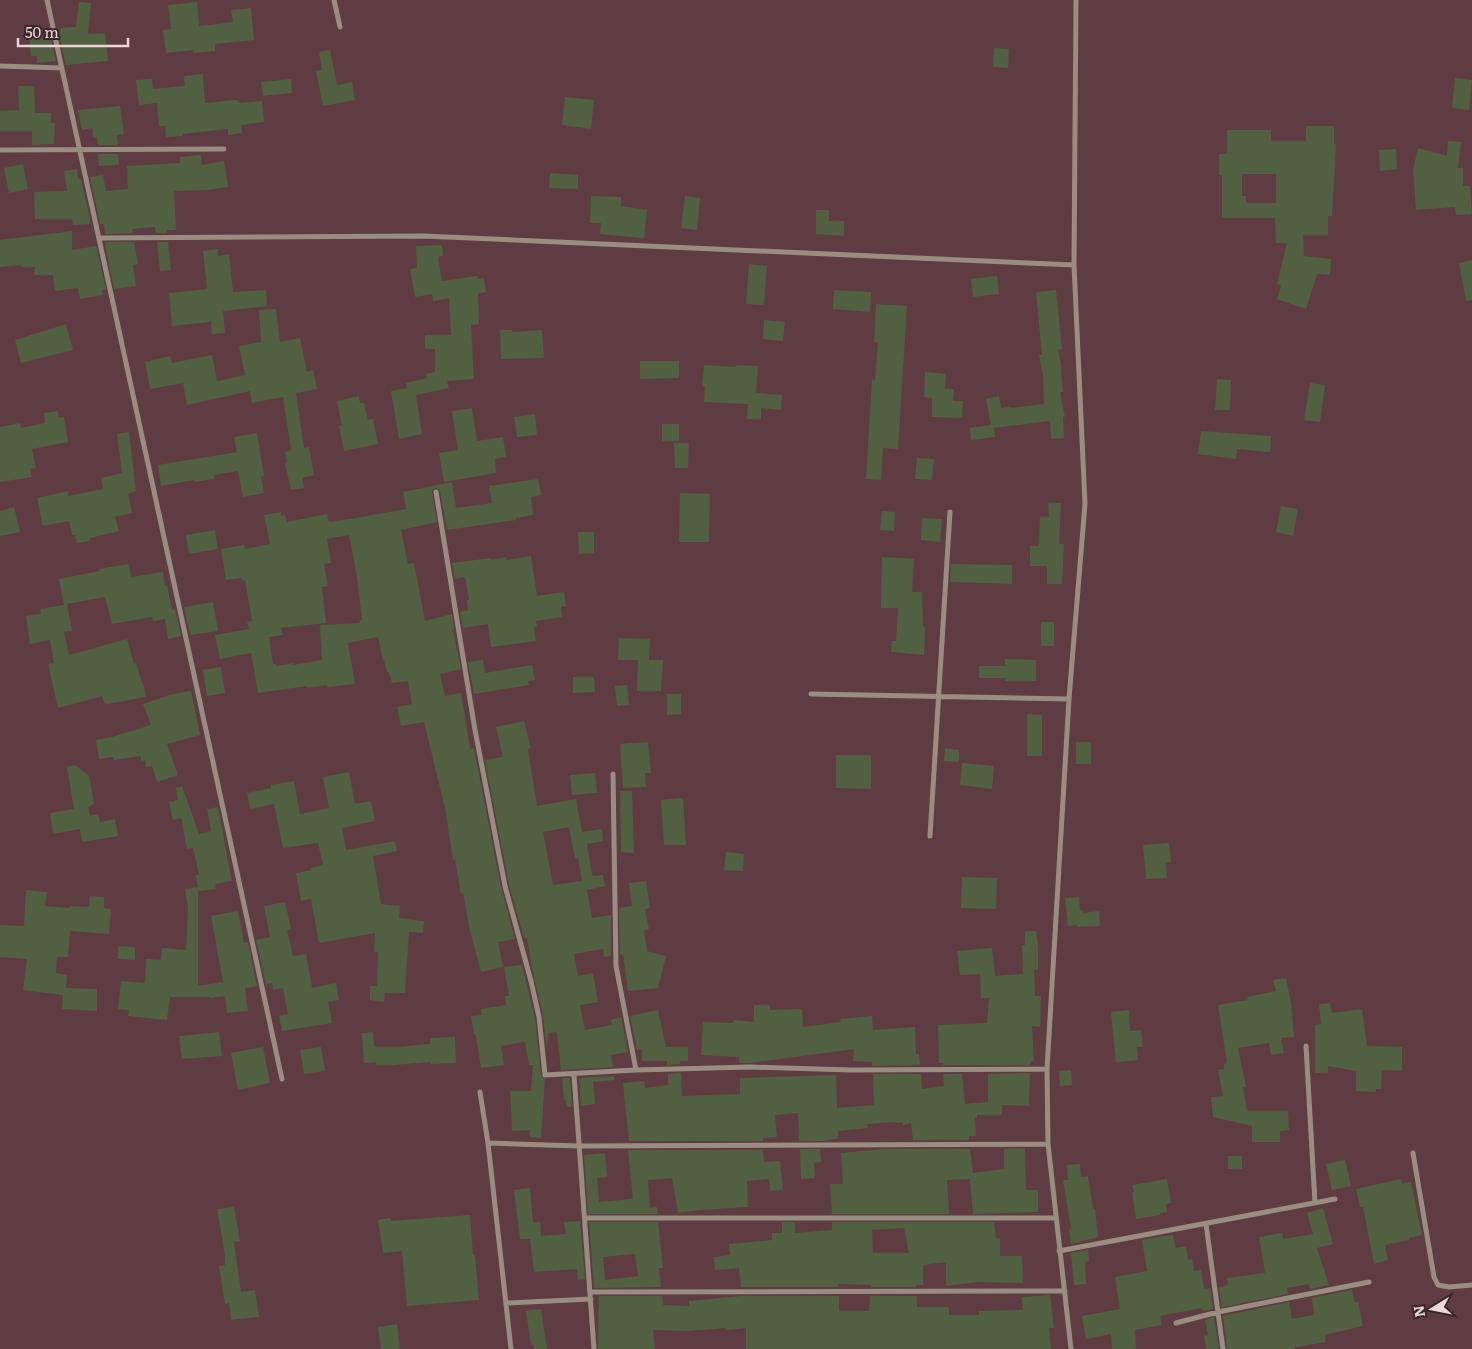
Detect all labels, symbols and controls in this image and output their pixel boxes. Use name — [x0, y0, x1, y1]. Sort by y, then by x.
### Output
scale bar — [18, 15, 128, 47]
text: 50 m — [25, 20, 59, 43]
north arrow — [1407, 1284, 1457, 1334]
text: N — [1407, 1304, 1429, 1319]

